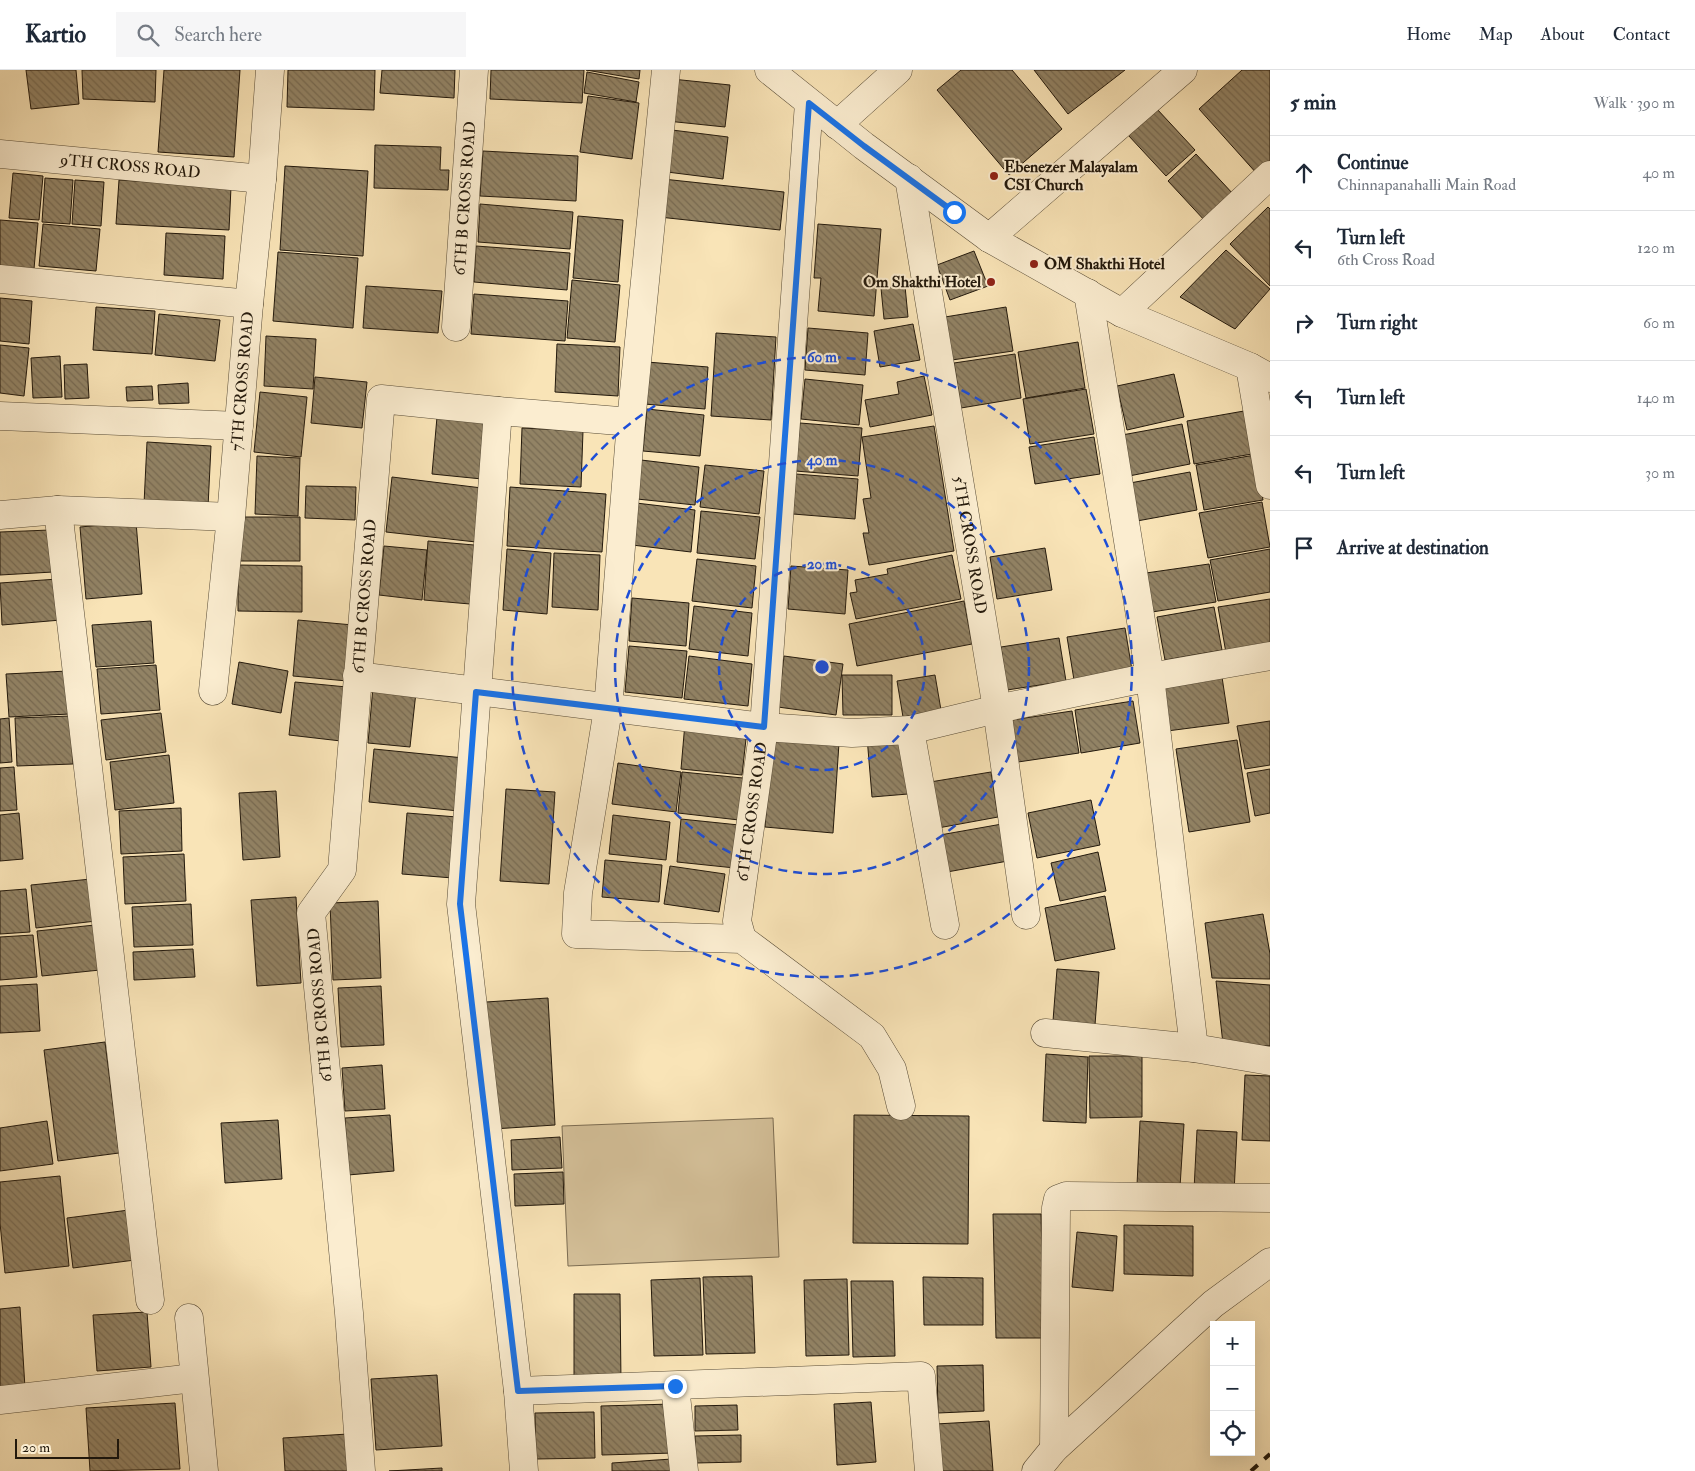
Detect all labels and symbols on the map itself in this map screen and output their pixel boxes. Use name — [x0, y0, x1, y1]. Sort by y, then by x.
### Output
street label: 6TH B CROSS ROAD — [450, 121, 480, 276]
street label: 9TH CROSS ROAD — [58, 150, 201, 183]
place label: Ebenezer Malayalam CSI Church — [1004, 157, 1138, 195]
marker: Ebenezer Malayalam CSI Church — [988, 170, 1000, 182]
route start — [943, 201, 966, 224]
place label: OM Shakthi Hotel — [1044, 254, 1166, 274]
marker: OM Shakthi Hotel — [1028, 258, 1040, 270]
place label: Om Shakthi Hotel — [863, 272, 982, 292]
marker: Om Shakthi Hotel — [985, 276, 997, 288]
street label: 7TH CROSS ROAD — [227, 311, 258, 452]
text: 60 m — [807, 348, 837, 367]
text: 40 m — [806, 451, 838, 470]
street label: 5TH CROSS ROAD — [949, 474, 991, 616]
street label: 6TH B CROSS ROAD — [348, 518, 381, 674]
text: 20 m — [807, 555, 837, 574]
centre of rings — [813, 658, 831, 676]
street label: 6TH CROSS ROAD — [733, 741, 772, 883]
street label: 6TH B CROSS ROAD — [303, 927, 337, 1083]
route end — [664, 1375, 687, 1398]
scale bar — [15, 1436, 119, 1459]

